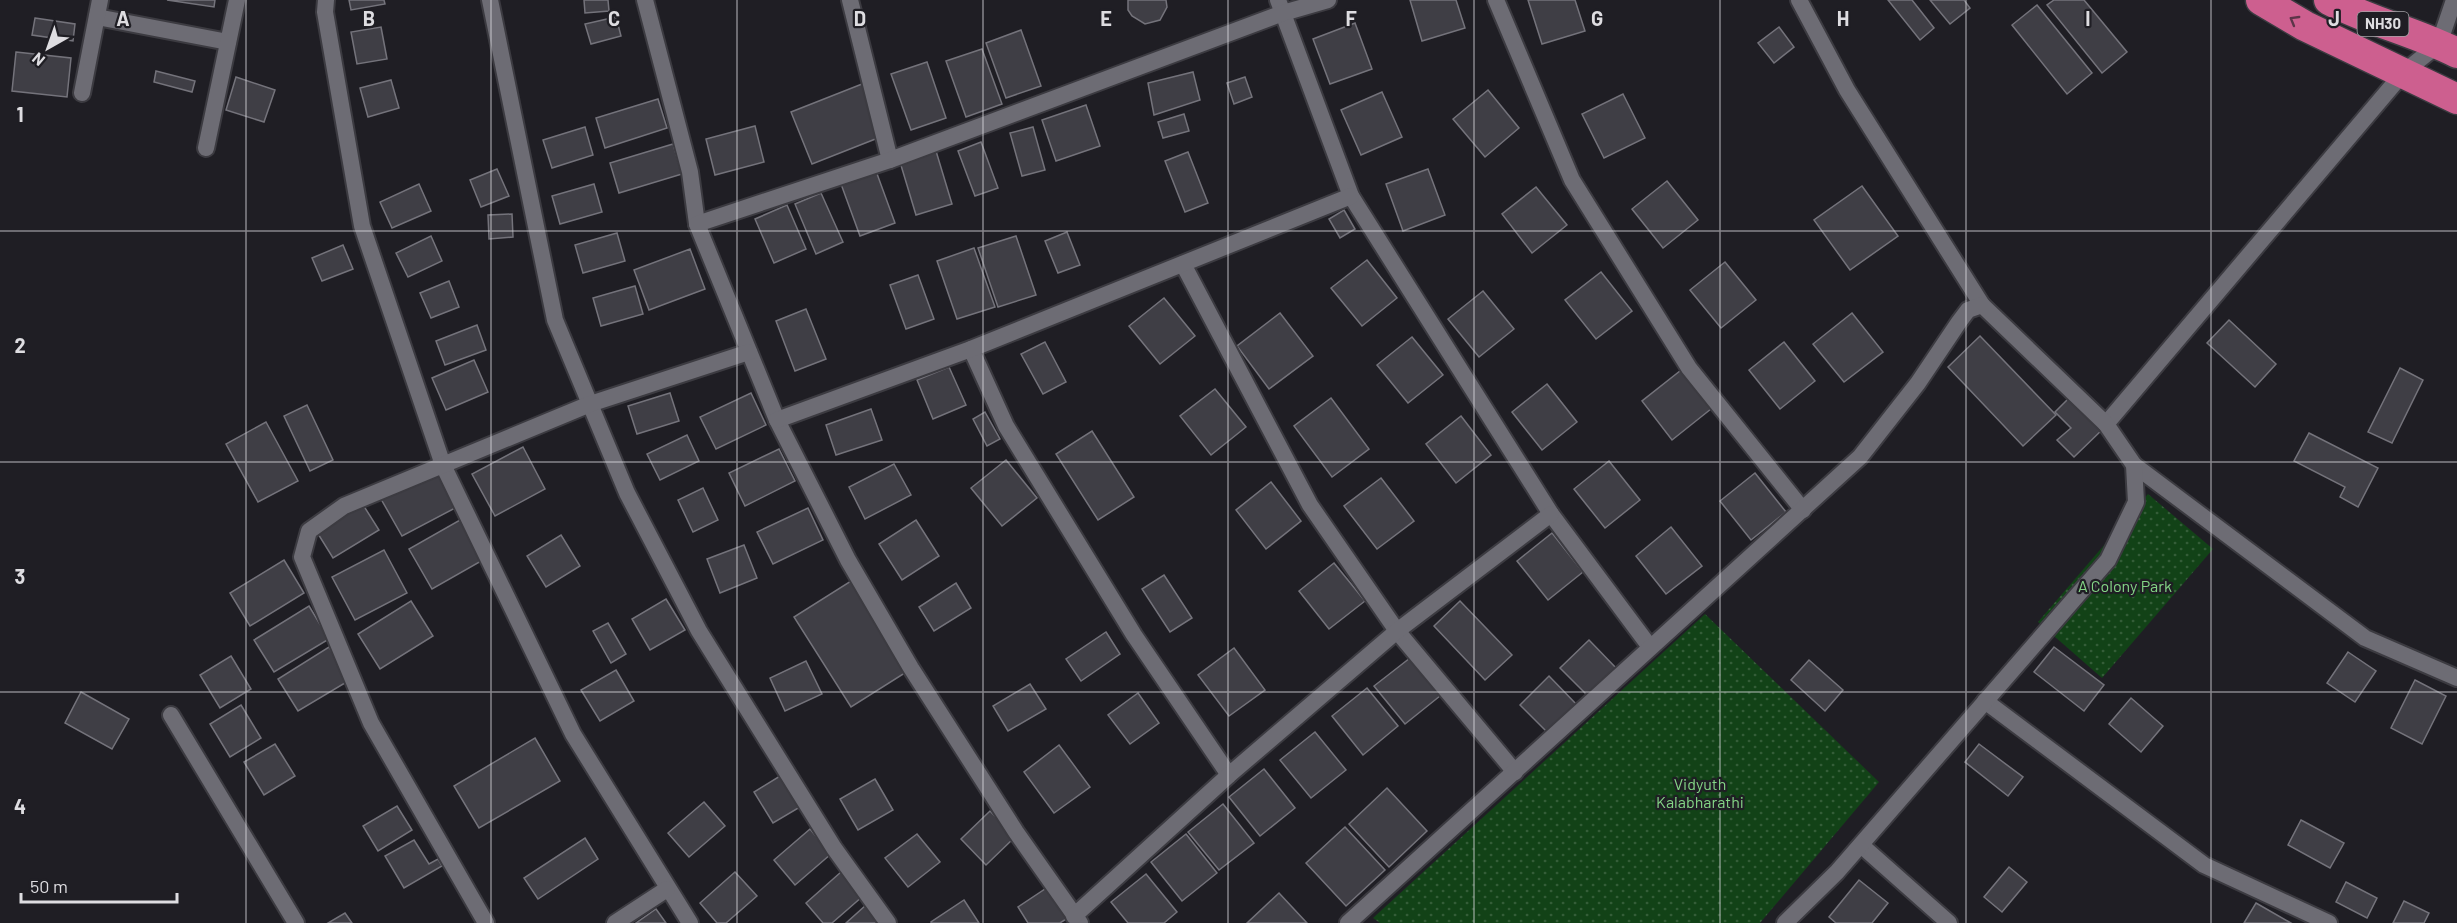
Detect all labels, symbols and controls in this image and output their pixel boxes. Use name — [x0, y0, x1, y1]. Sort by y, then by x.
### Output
text: A — [116, 6, 130, 30]
text: B — [363, 6, 375, 30]
text: C — [608, 6, 620, 30]
text: D — [854, 6, 866, 30]
text: E — [1100, 6, 1112, 30]
text: F — [1345, 6, 1357, 30]
text: G — [1591, 6, 1603, 30]
text: H — [1837, 6, 1849, 30]
text: I — [2085, 6, 2091, 30]
text: J — [2328, 6, 2340, 30]
road number: NH30 — [2358, 12, 2408, 36]
one-way arrow — [2290, 15, 2300, 27]
north arrow — [18, 18, 78, 78]
text: N — [28, 49, 48, 71]
text: 1 — [16, 102, 24, 126]
text: 2 — [14, 333, 26, 357]
text: 3 — [15, 564, 25, 588]
park label: A Colony Park — [2078, 576, 2172, 595]
park label: Vidyuth Kalabharathi — [1656, 774, 1744, 811]
text: 4 — [14, 794, 26, 818]
scale bar — [21, 866, 177, 904]
text: 50 m — [30, 875, 68, 897]

